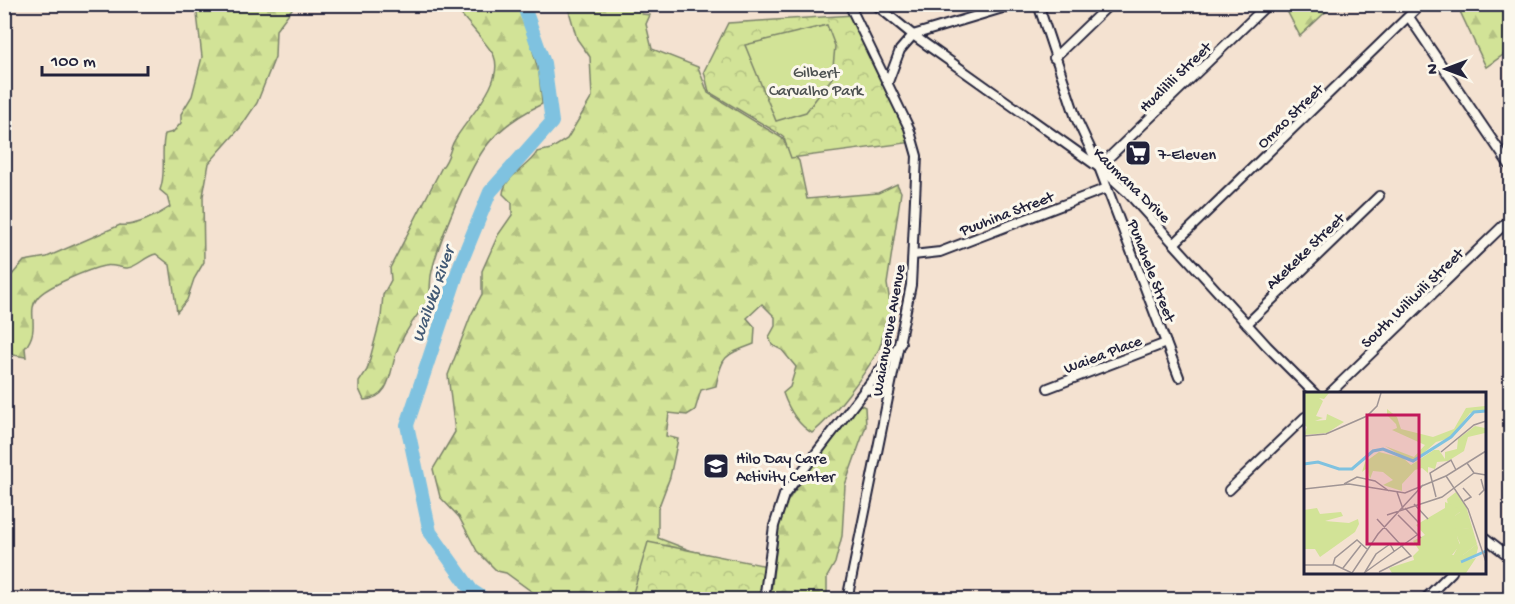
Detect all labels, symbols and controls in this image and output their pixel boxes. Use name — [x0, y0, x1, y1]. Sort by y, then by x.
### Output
street label: Hualilili Street — [1136, 38, 1218, 118]
scale bar — [42, 39, 148, 77]
north arrow — [1416, 39, 1476, 99]
text: 100 m — [50, 52, 96, 73]
text: N — [1425, 63, 1444, 74]
park label: Gilbert Carvalho Park — [769, 65, 865, 102]
street label: Omao Street — [1254, 80, 1330, 154]
supermarket icon: 7-Eleven — [1123, 138, 1153, 168]
street label: Kaumana Drive — [1088, 145, 1174, 229]
place label: 7-Eleven — [1157, 147, 1216, 166]
street label: Puuhina Street — [957, 188, 1058, 242]
street label: Akekeke Street — [1263, 209, 1351, 295]
street label: Punahele Street — [1121, 217, 1178, 326]
water label: Wailuku River — [408, 241, 462, 345]
street label: South Wiliwili Street — [1358, 245, 1470, 353]
street label: Waianuenue Avenue — [870, 263, 912, 398]
street label: Waiea Place — [1062, 332, 1146, 380]
inset map — [1304, 392, 1485, 574]
school or university icon: Hilo Day Care Activity Center — [701, 451, 731, 481]
place label: Hilo Day Care Activity Center — [736, 451, 836, 488]

